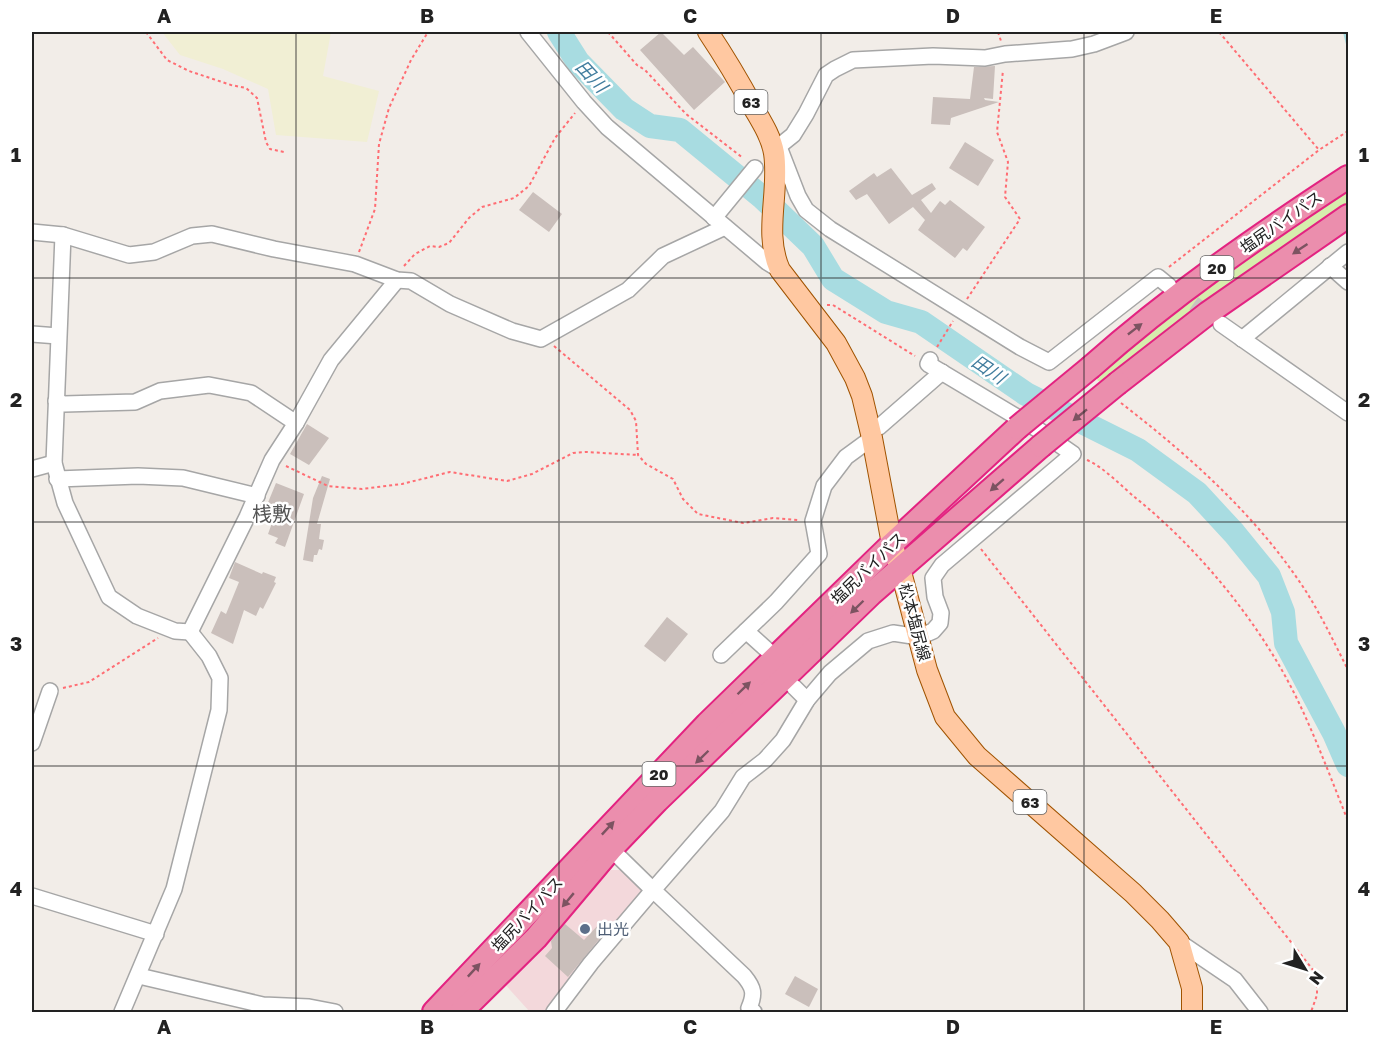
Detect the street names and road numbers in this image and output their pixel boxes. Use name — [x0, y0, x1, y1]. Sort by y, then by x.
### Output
road number: 63 — [734, 90, 768, 114]
street label: 塩尻バイパス — [1236, 186, 1326, 258]
road number: 20 — [1200, 256, 1234, 280]
street label: 塩尻バイパス — [827, 528, 909, 608]
street label: 松本塩尻線 — [895, 581, 935, 663]
road number: 20 — [642, 762, 676, 786]
road number: 63 — [1014, 790, 1046, 814]
street label: 塩尻バイパス — [487, 872, 567, 956]

